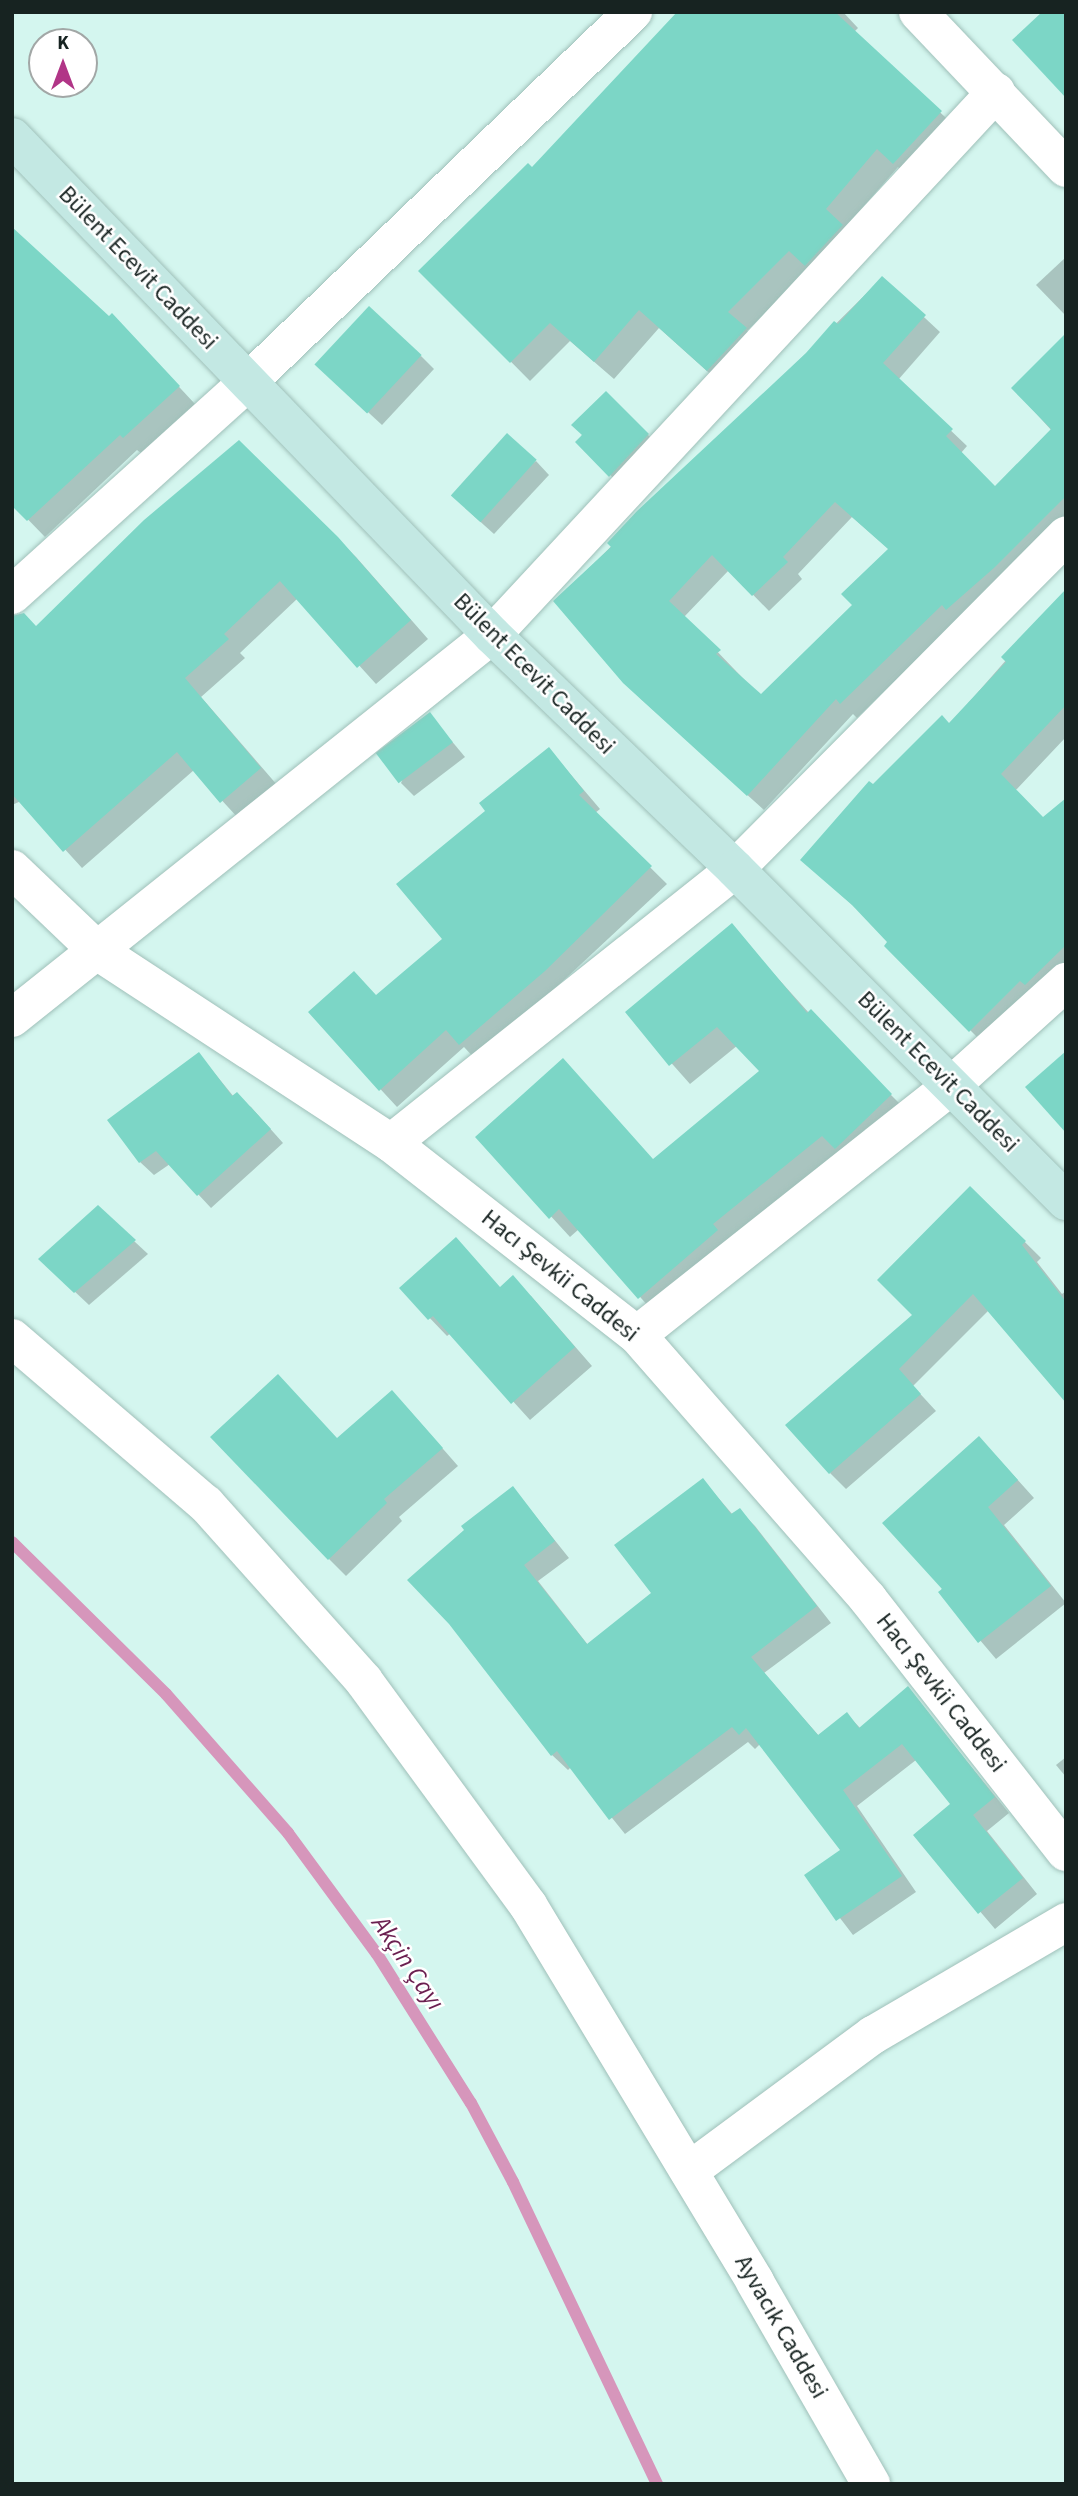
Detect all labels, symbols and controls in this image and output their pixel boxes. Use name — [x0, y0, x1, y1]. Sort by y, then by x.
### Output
north arrow — [28, 28, 98, 98]
text: K — [57, 30, 69, 57]
street label: Bülent Ecevit Caddesi — [52, 180, 224, 356]
street label: Bülent Ecevit Caddesi — [447, 587, 621, 761]
street label: Bülent Ecevit Caddesi — [851, 985, 1025, 1159]
street label: Hacı Şevkii Caddesi — [475, 1204, 645, 1348]
street label: Hacı Şevkii Caddesi — [870, 1608, 1012, 1778]
water label: Akçin Çayı — [365, 1910, 451, 2016]
street label: Ayvacık Caddesi — [728, 2250, 834, 2404]

